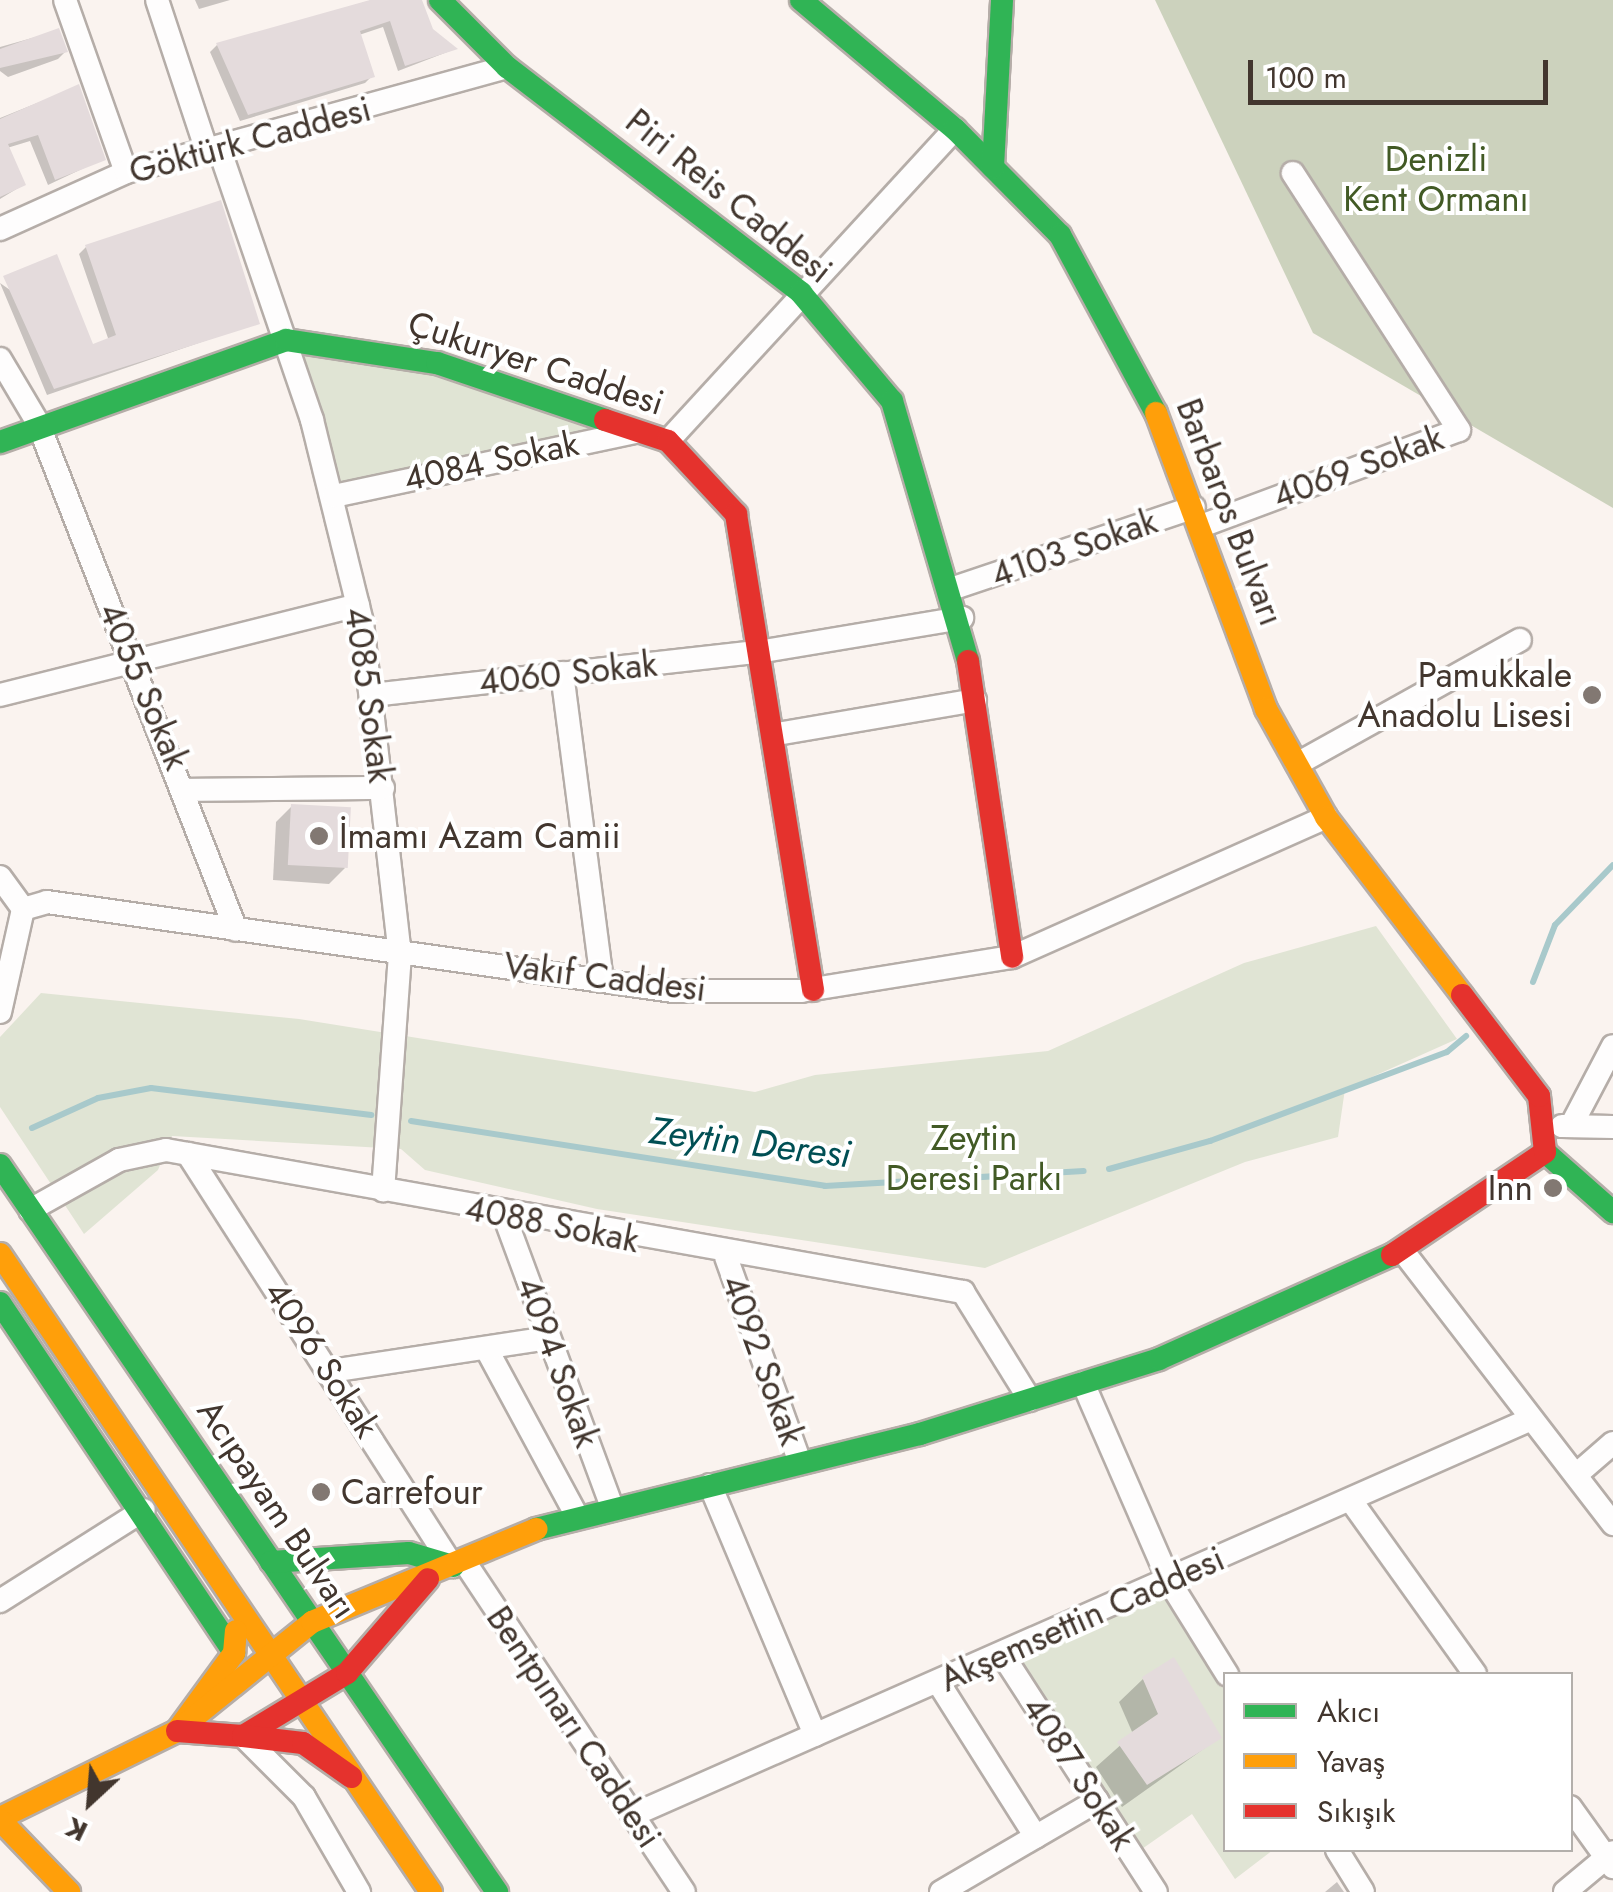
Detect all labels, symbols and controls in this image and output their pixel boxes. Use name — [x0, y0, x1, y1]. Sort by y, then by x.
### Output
scale bar — [1253, 40, 1553, 102]
text: 100 m — [1265, 56, 1347, 99]
street label: Göktürk Caddesi — [125, 88, 375, 192]
street label: Piri Reis Caddesi — [617, 100, 841, 292]
park label: Denizli Kent Ormanı — [1343, 138, 1529, 220]
street label: Çukuryer Caddesi — [403, 302, 669, 424]
street label: Barbaros Bulvarı — [1167, 393, 1293, 631]
street label: 4069 Sokak — [1267, 417, 1449, 517]
street label: 4084 Sokak — [400, 422, 582, 500]
street label: 4103 Sokak — [986, 500, 1162, 596]
street label: 4055 Sokak — [90, 596, 198, 776]
street label: 4085 Sokak — [336, 605, 402, 785]
street label: 4060 Sokak — [477, 643, 659, 703]
place label: Pamukkale Anadolu Lisesi — [1358, 654, 1572, 736]
marker: Pamukkale Anadolu Lisesi — [1581, 684, 1603, 706]
place label: İmamı Azam Camii — [339, 815, 621, 857]
marker: İmamı Azam Camii — [308, 825, 330, 847]
street label: Vakıf Caddesi — [502, 944, 708, 1010]
water label: Zeytin Deresi — [647, 1107, 853, 1177]
park label: Zeytin Deresi Parkı — [886, 1117, 1062, 1199]
place label: Inn — [1488, 1167, 1533, 1209]
marker: Inn — [1542, 1177, 1564, 1199]
street label: 4088 Sokak — [462, 1187, 642, 1261]
street label: 4092 Sokak — [713, 1269, 813, 1451]
street label: 4094 Sokak — [508, 1271, 608, 1453]
street label: 4096 Sokak — [256, 1273, 388, 1445]
street label: Acıpayam Bulvarı — [188, 1392, 366, 1626]
place label: Carrefour — [341, 1471, 483, 1513]
marker: Carrefour — [310, 1481, 332, 1503]
street label: Akşemsettin Caddesi — [933, 1537, 1231, 1701]
street label: Bentpınarı Caddesi — [478, 1598, 670, 1856]
legend — [1223, 1672, 1573, 1852]
street label: 4087 Sokak — [1014, 1688, 1144, 1858]
text: Akıcı — [1317, 1690, 1380, 1733]
text: Yavaş — [1317, 1740, 1385, 1783]
north arrow — [40, 1752, 140, 1852]
text: Sıkışık — [1317, 1790, 1395, 1833]
text: K — [59, 1807, 94, 1852]

